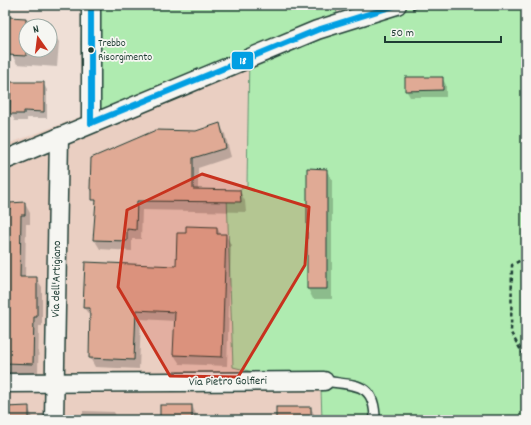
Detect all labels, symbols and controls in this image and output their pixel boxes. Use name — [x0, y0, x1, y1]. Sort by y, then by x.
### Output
north arrow — [18, 18, 58, 58]
scale bar — [385, 18, 501, 44]
text: N — [31, 22, 41, 39]
text: 50 m — [391, 25, 414, 42]
place label: Trebbo Risorgimento — [98, 36, 152, 66]
marker: Trebbo Risorgimento — [86, 45, 96, 55]
line badge: 18 — [231, 51, 254, 70]
text: 18 — [240, 54, 247, 70]
street label: Via dell'Artigiano — [48, 240, 66, 318]
street label: Via Pietro Golfieri — [189, 373, 267, 391]

